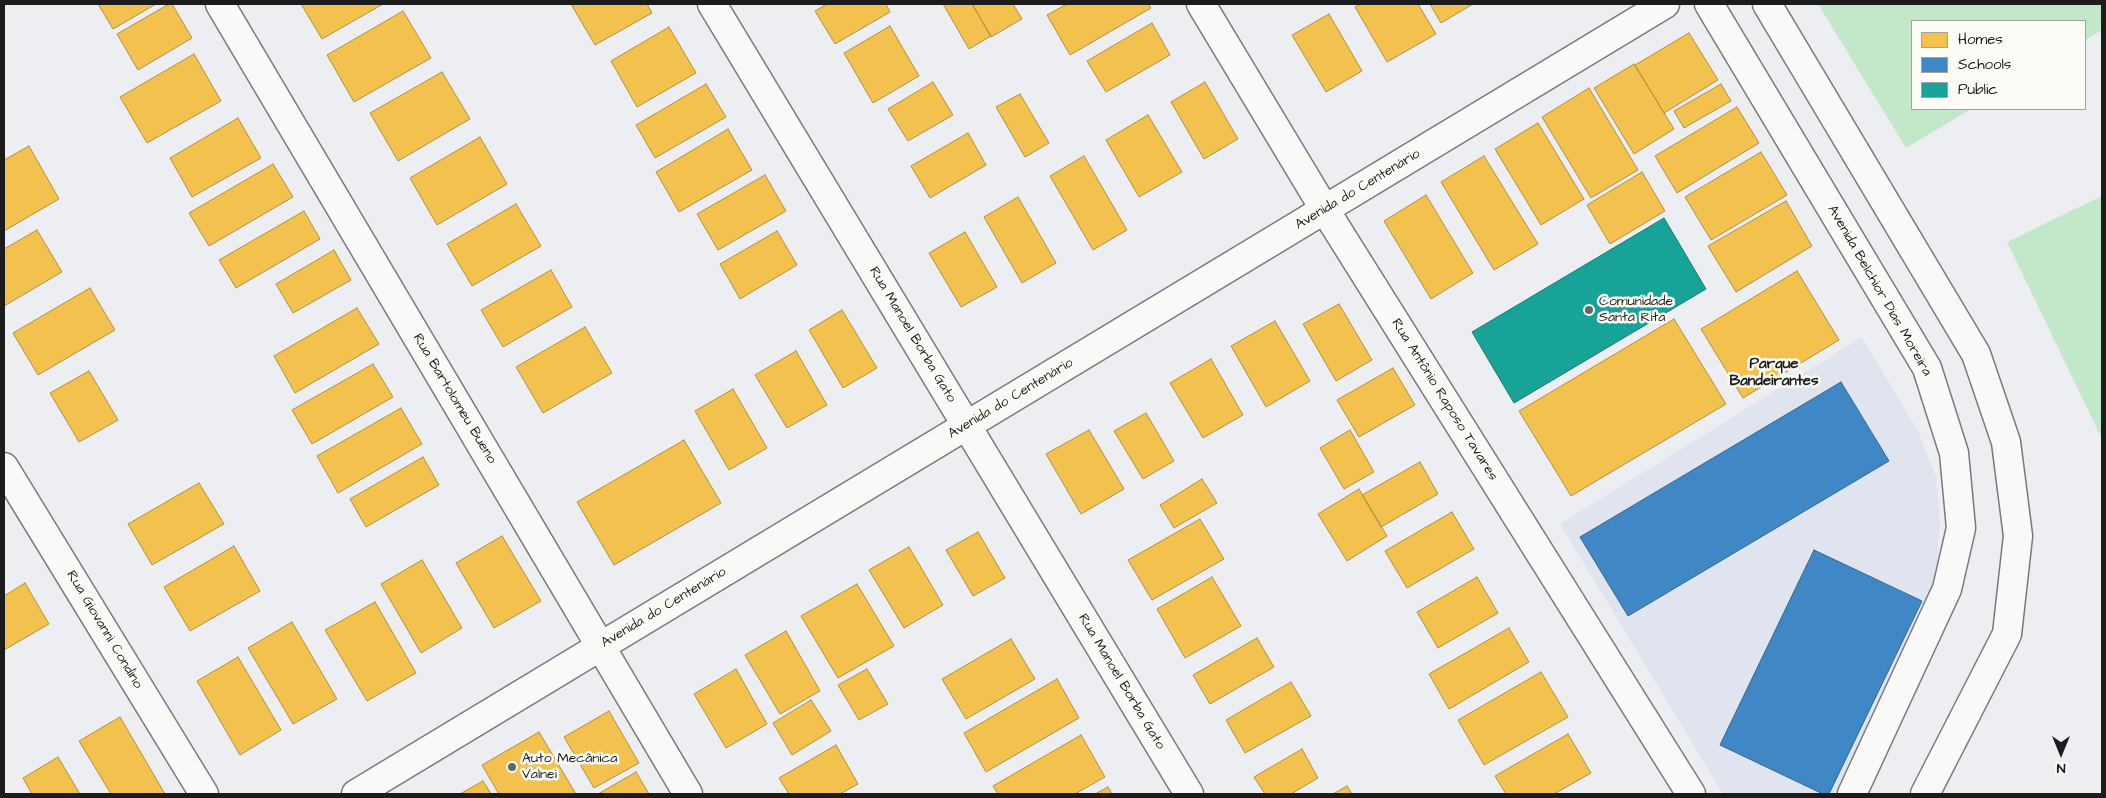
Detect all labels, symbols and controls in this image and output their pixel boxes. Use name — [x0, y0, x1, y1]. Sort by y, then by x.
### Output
legend — [1911, 20, 2086, 110]
text: Homes — [1958, 29, 2003, 50]
text: Schools — [1958, 54, 2011, 75]
text: Public — [1958, 79, 1998, 100]
street label: Avenida do Centenário — [1292, 146, 1424, 234]
street label: Avenida Belchior Dias Moreira — [1823, 203, 1935, 379]
street label: Rua Manoel Borba Gato — [865, 264, 959, 406]
place label: Comunidade Santa Rita — [1599, 294, 1673, 326]
marker: Comunidade Santa Rita — [1583, 304, 1595, 316]
street label: Rua Antônio Raposo Tavares — [1387, 316, 1501, 484]
street label: Rua Bartolomeu Bueno — [408, 331, 500, 467]
street label: Avenida do Centenário — [945, 355, 1077, 443]
district label: Parque Bandeirantes — [1730, 356, 1818, 391]
street label: Avenida do Centenário — [598, 564, 730, 652]
street label: Rua Giovanni Condino — [62, 568, 146, 692]
street label: Rua Manoel Borba Gato — [1074, 611, 1168, 753]
north arrow — [2036, 728, 2086, 778]
place label: Auto Mecânica Valnei — [522, 751, 617, 784]
text: N — [2057, 758, 2065, 778]
marker: Auto Mecânica Valnei — [506, 761, 518, 773]

